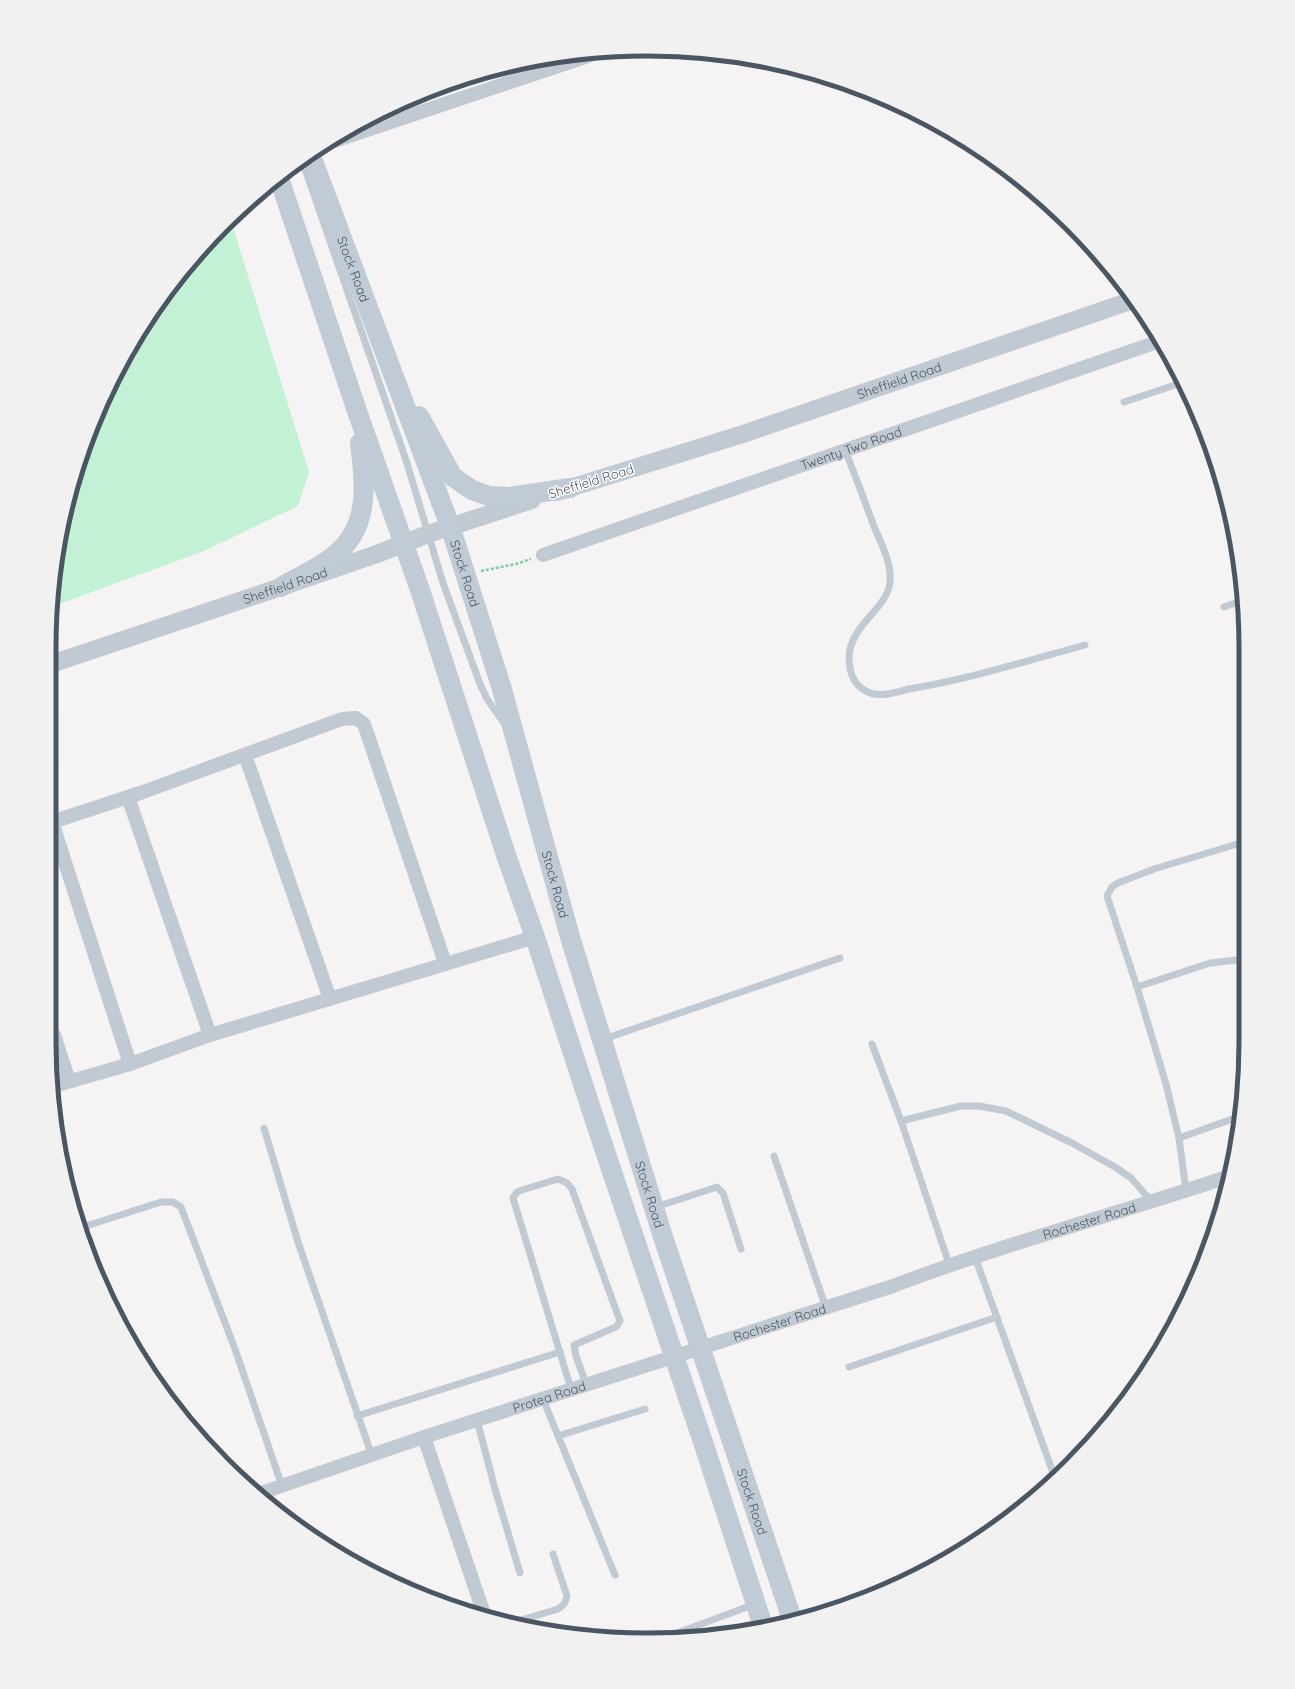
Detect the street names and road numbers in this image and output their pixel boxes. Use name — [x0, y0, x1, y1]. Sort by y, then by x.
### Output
street label: Stock Road — [334, 234, 373, 304]
street label: Sheffield Road — [855, 358, 944, 402]
street label: Twenty Two Road — [798, 423, 904, 473]
street label: Sheffield Road — [547, 460, 635, 502]
street label: Stock Road — [447, 538, 483, 609]
street label: Sheffield Road — [241, 564, 330, 607]
street label: Stock Road — [539, 849, 572, 920]
street label: Stock Road — [632, 1159, 668, 1230]
street label: Rochester Road — [1041, 1199, 1138, 1243]
street label: Rochester Road — [731, 1300, 828, 1345]
street label: Protea Road — [511, 1377, 588, 1416]
street label: Stock Road — [734, 1466, 771, 1537]

